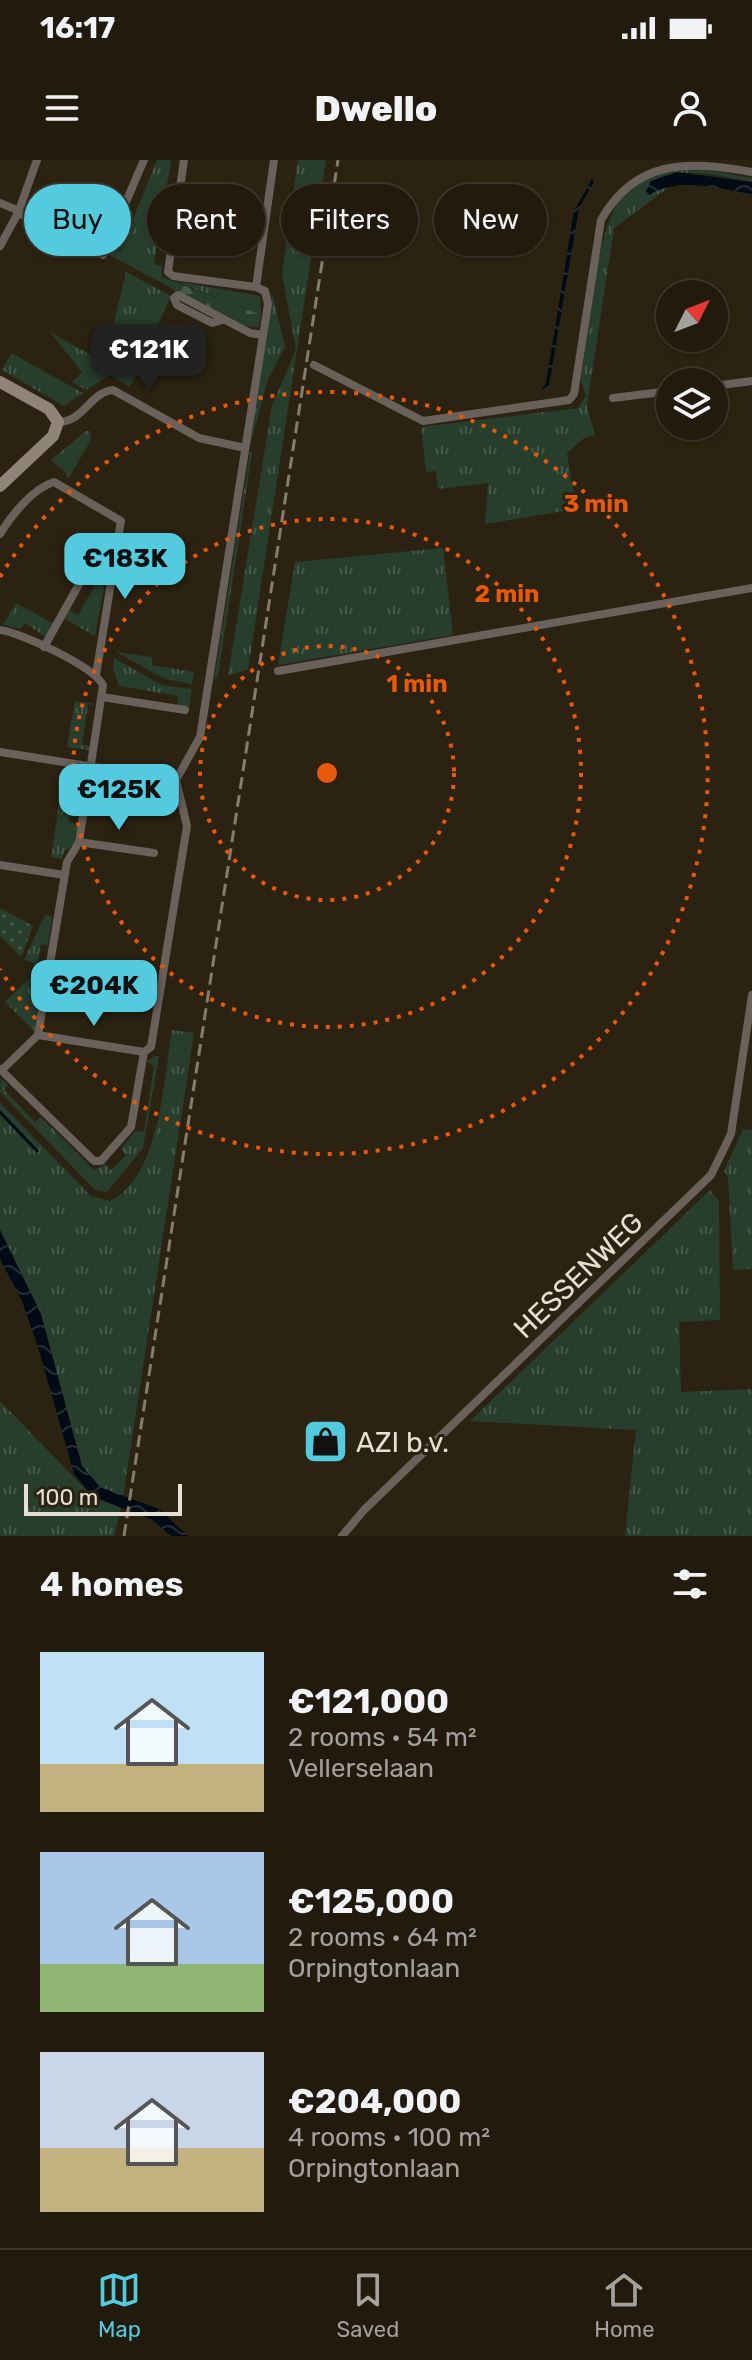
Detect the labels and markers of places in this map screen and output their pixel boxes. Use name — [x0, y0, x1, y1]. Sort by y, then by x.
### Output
pin: €121K — [93, 324, 205, 392]
pin: €183K — [69, 533, 181, 601]
centre of rings — [313, 759, 341, 787]
pin: €125K — [63, 764, 175, 832]
pin: €204K — [38, 960, 150, 1028]
shop icon: AZI b.v. — [301, 1418, 349, 1466]
place label: AZI b.v. — [356, 1426, 449, 1459]

